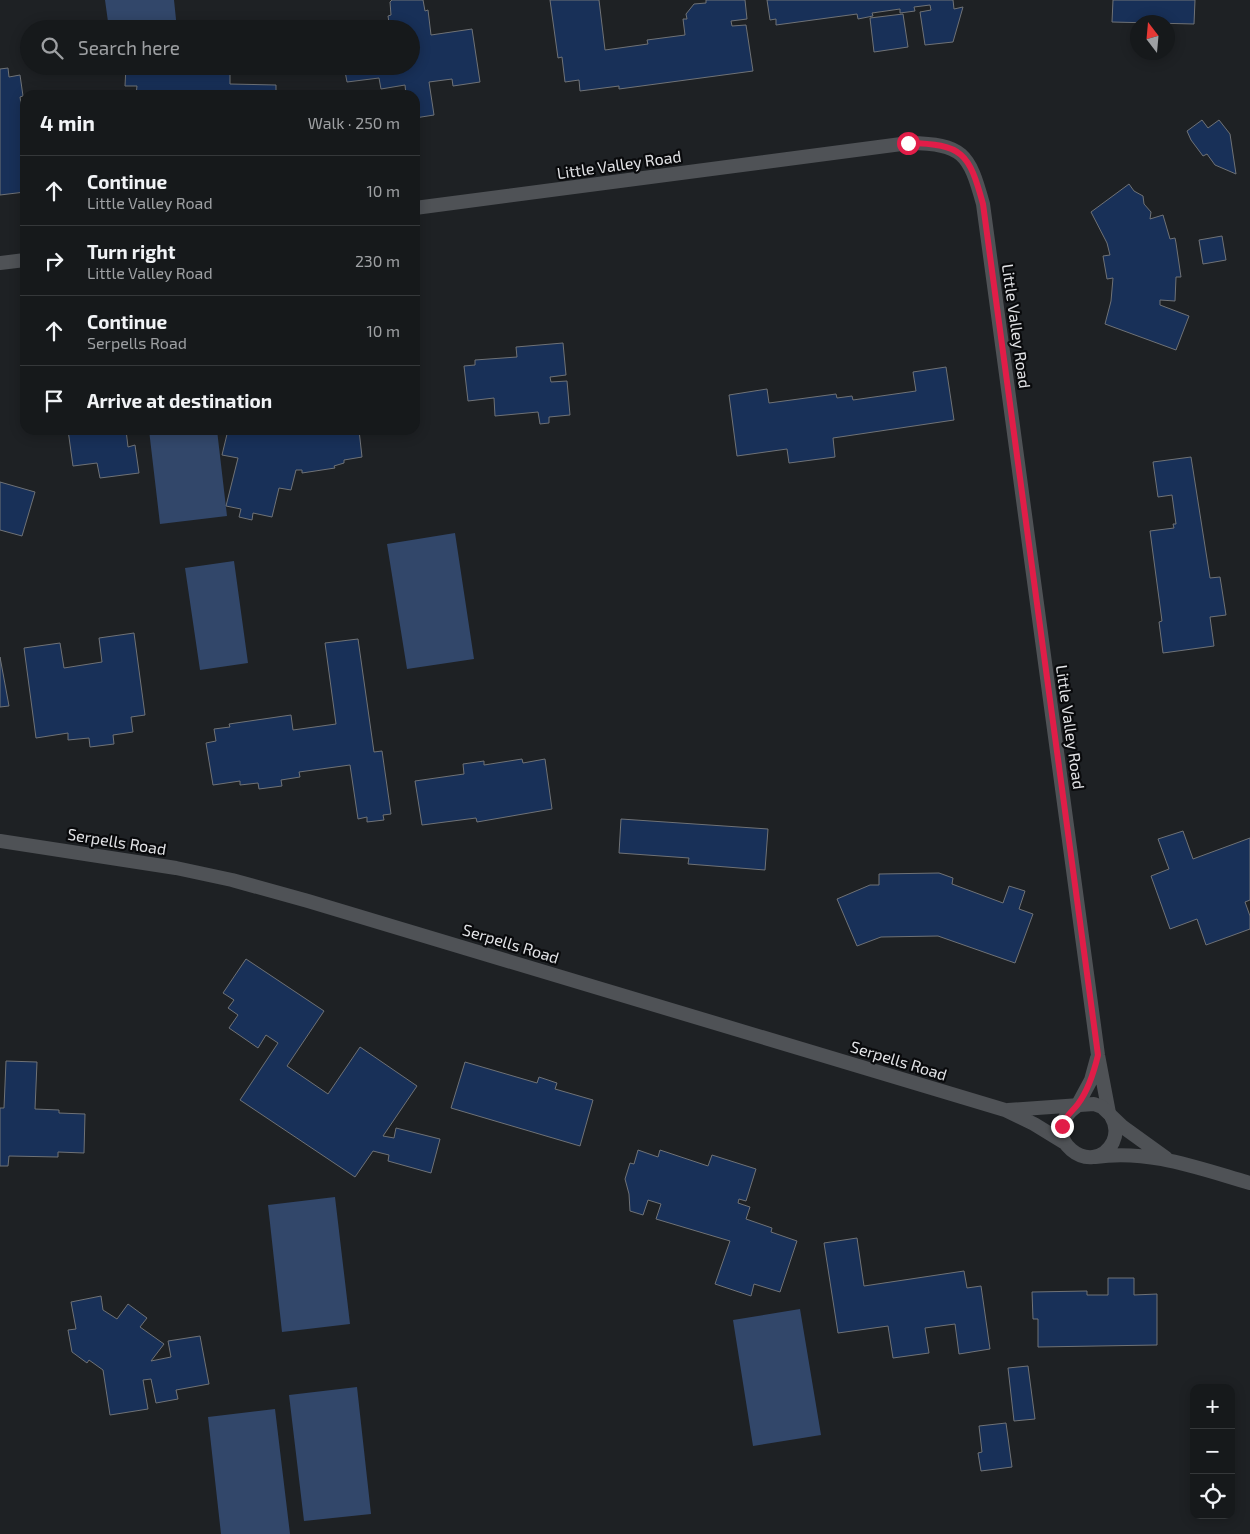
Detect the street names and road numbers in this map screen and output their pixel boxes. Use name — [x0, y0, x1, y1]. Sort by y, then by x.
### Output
street label: Little Valley Road — [555, 146, 683, 182]
street label: Little Valley Road — [999, 262, 1035, 390]
street label: Little Valley Road — [1053, 663, 1089, 791]
street label: Serpells Road — [66, 824, 168, 858]
street label: Serpells Road — [460, 919, 562, 967]
street label: Serpells Road — [848, 1036, 950, 1084]

